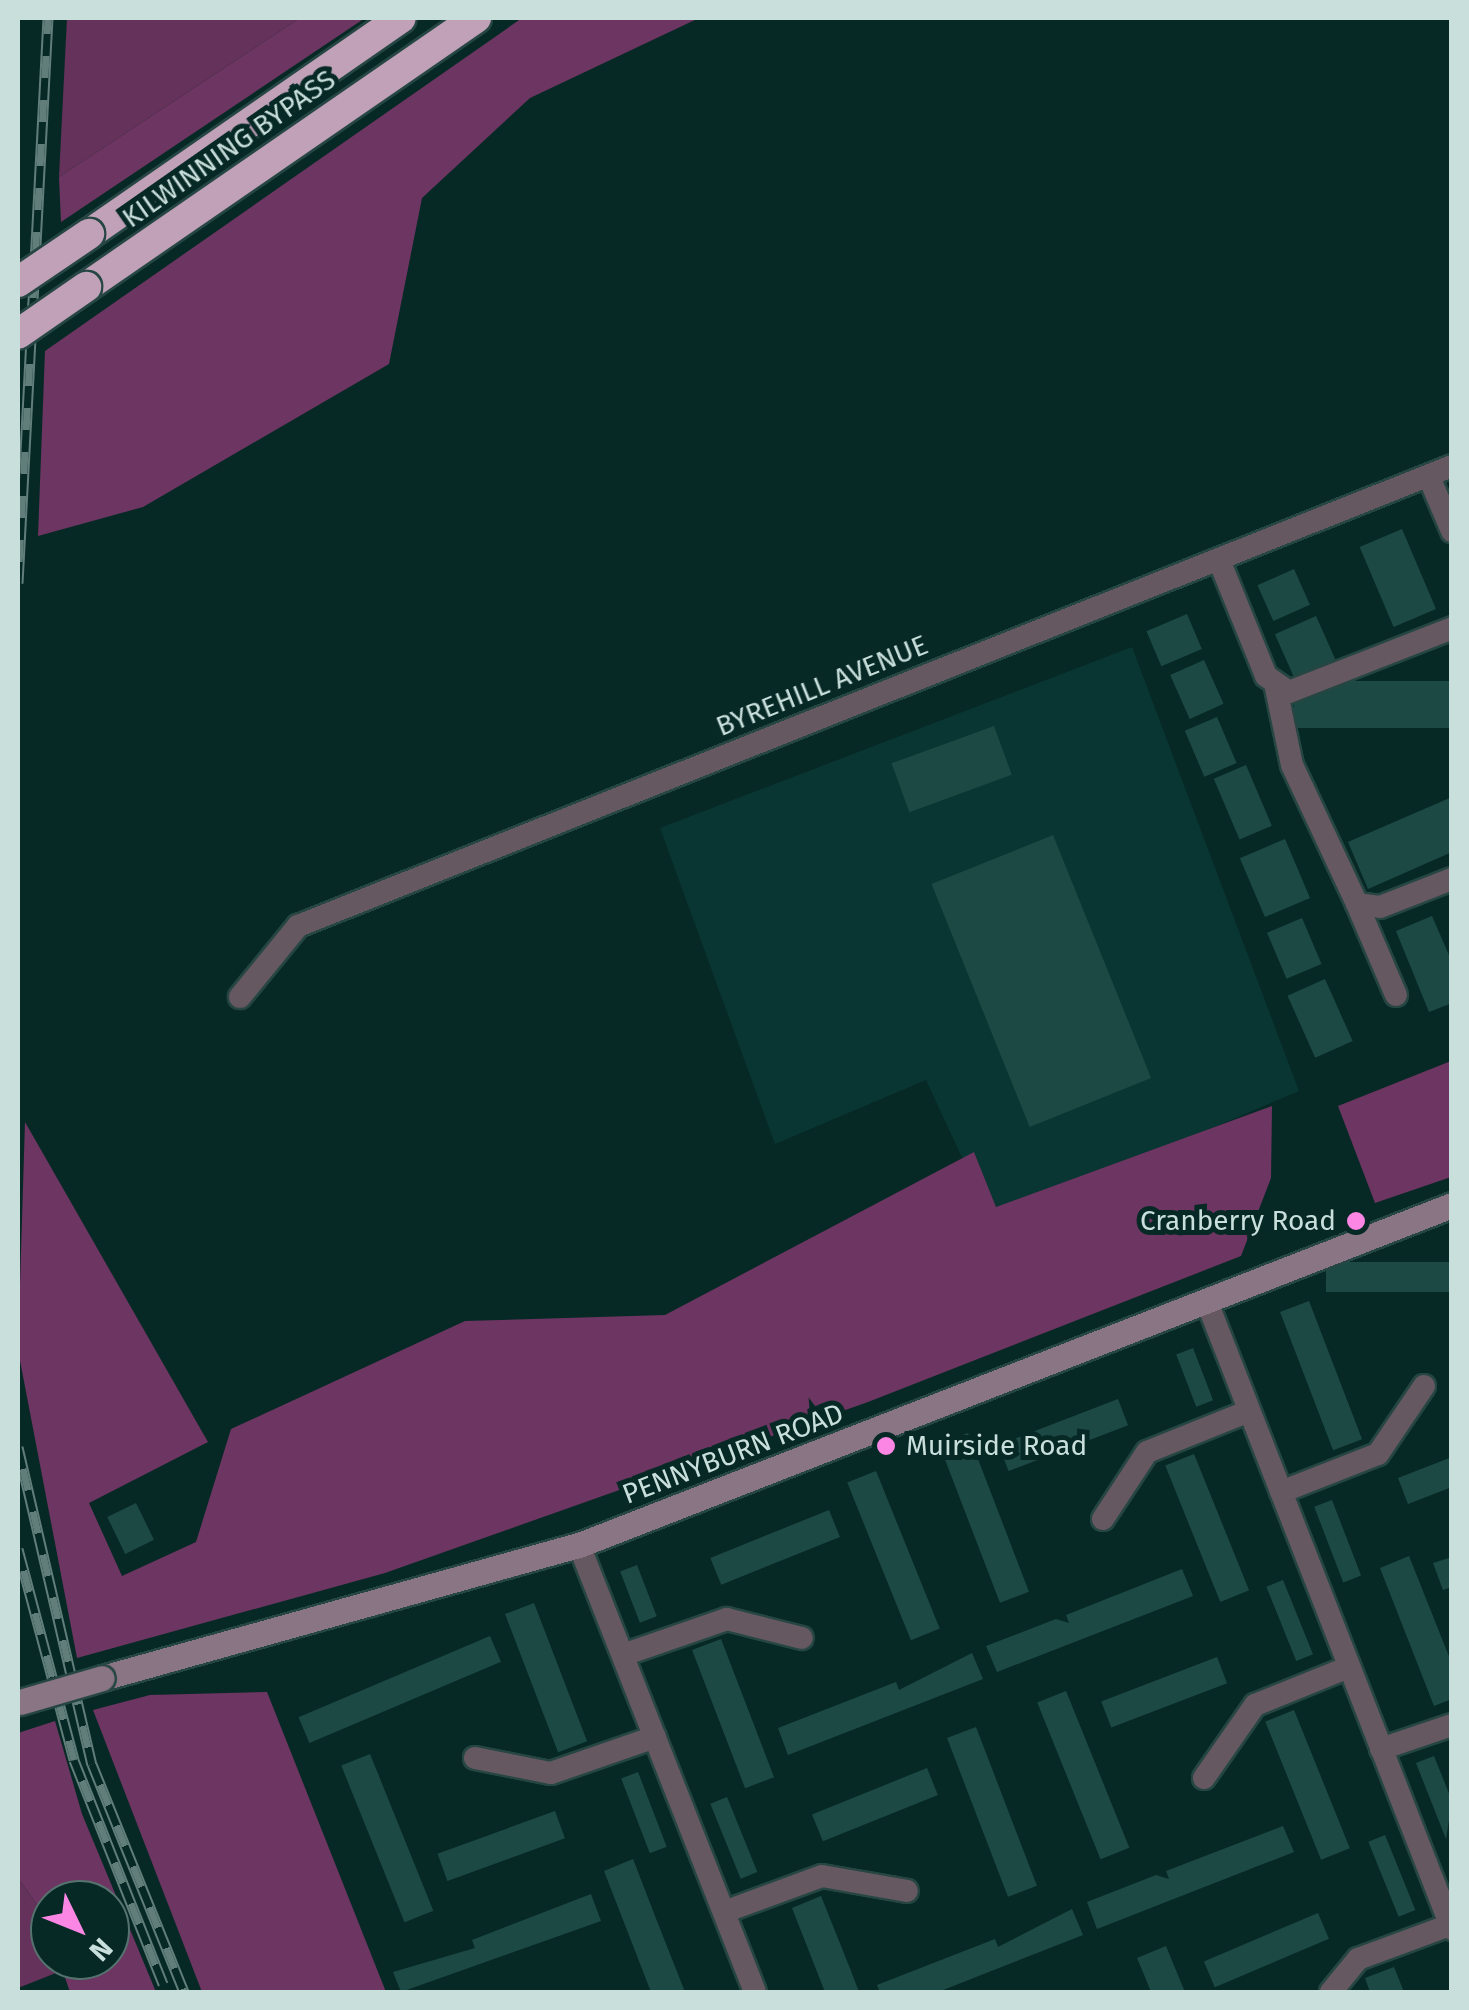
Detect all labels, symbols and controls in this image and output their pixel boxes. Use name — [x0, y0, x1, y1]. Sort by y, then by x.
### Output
street label: KILWINNING BYPASS — [116, 63, 342, 235]
street label: BYREHILL AVENUE — [711, 628, 933, 744]
place label: Cranberry Road — [1140, 1204, 1336, 1238]
marker: Cranberry Road — [1345, 1210, 1367, 1232]
street label: PENNYBURN ROAD — [618, 1396, 848, 1512]
place label: Muirside Road — [906, 1429, 1087, 1463]
marker: Muirside Road — [875, 1435, 897, 1457]
north arrow — [30, 1880, 130, 1980]
text: N — [82, 1931, 119, 1967]

